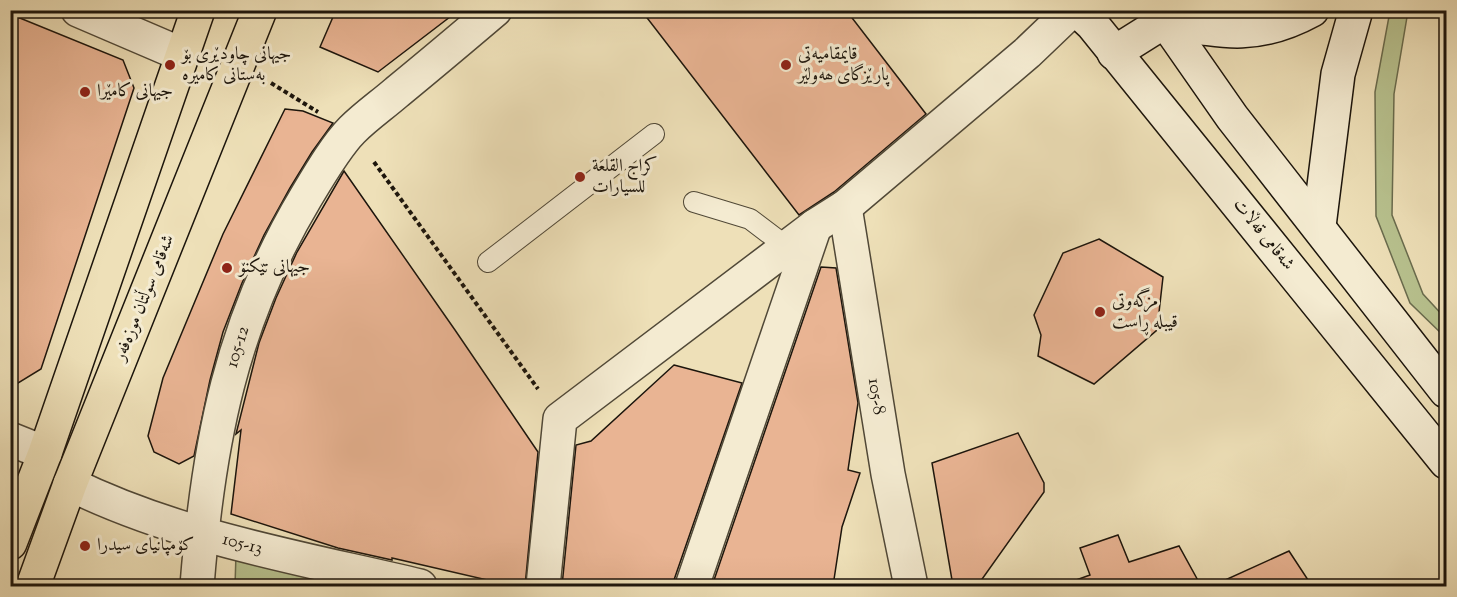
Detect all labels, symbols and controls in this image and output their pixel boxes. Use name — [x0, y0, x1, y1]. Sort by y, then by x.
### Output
place label: جیهانی چاودێری بۆ به‌ستانی كامیره — [180, 42, 291, 89]
place label: قایمقامیەتی پارێزگای ھەولێر — [796, 42, 890, 89]
marker: جیهانی چاودێری بۆ به‌ستانی كامیره — [163, 58, 177, 72]
marker: قایمقامیەتی پارێزگای ھەولێر — [779, 58, 793, 72]
place label: جیهانی کامێرا — [97, 79, 173, 105]
marker: جیهانی کامێرا — [78, 85, 92, 99]
place label: كراج القلعة للسيارات — [592, 154, 658, 201]
marker: كراج القلعة للسيارات — [573, 170, 587, 184]
street label: شەقامی قەڵات — [1226, 193, 1300, 277]
street label: شەقامی سوڵتان موزەفەر — [107, 231, 182, 367]
place label: جیهانی تێکنۆ — [237, 255, 310, 281]
marker: جیهانی تێکنۆ — [220, 261, 234, 275]
place label: مزگەوتی قیبلە ڕاست — [1112, 287, 1178, 336]
marker: مزگەوتی قیبلە ڕاست — [1093, 305, 1107, 319]
street label: 105-12 — [220, 322, 257, 371]
street label: 105-8 — [860, 376, 891, 417]
street label: 105-13 — [219, 527, 265, 562]
place label: کۆمپانیای سیدرا — [97, 533, 194, 559]
marker: کۆمپانیای سیدرا — [78, 539, 92, 553]

